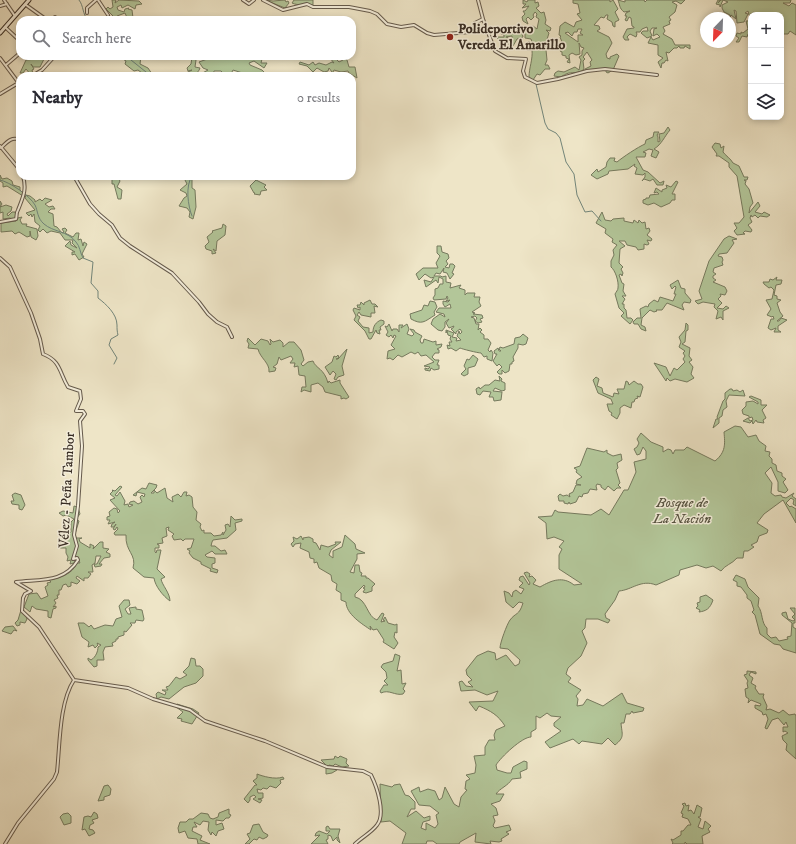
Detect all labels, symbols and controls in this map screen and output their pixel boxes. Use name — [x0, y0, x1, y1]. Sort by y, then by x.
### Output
north arrow — [700, 12, 736, 48]
map controls — [748, 12, 784, 120]
button: + — [748, 12, 784, 48]
search box — [16, 16, 356, 60]
place label: Polideportivo Vereda El Amarillo — [457, 20, 566, 54]
icon: search — [30, 27, 52, 49]
text: Search here — [62, 29, 131, 48]
marker: Polideportivo Vereda El Amarillo — [445, 32, 455, 42]
button: − — [748, 48, 784, 84]
button: layers — [748, 84, 784, 120]
text: Nearby — [32, 87, 82, 109]
text: 0 results — [297, 90, 340, 106]
street label: Vélez - Peña Tambor — [55, 431, 79, 549]
park label: Bosque de La Nación — [652, 494, 711, 528]

